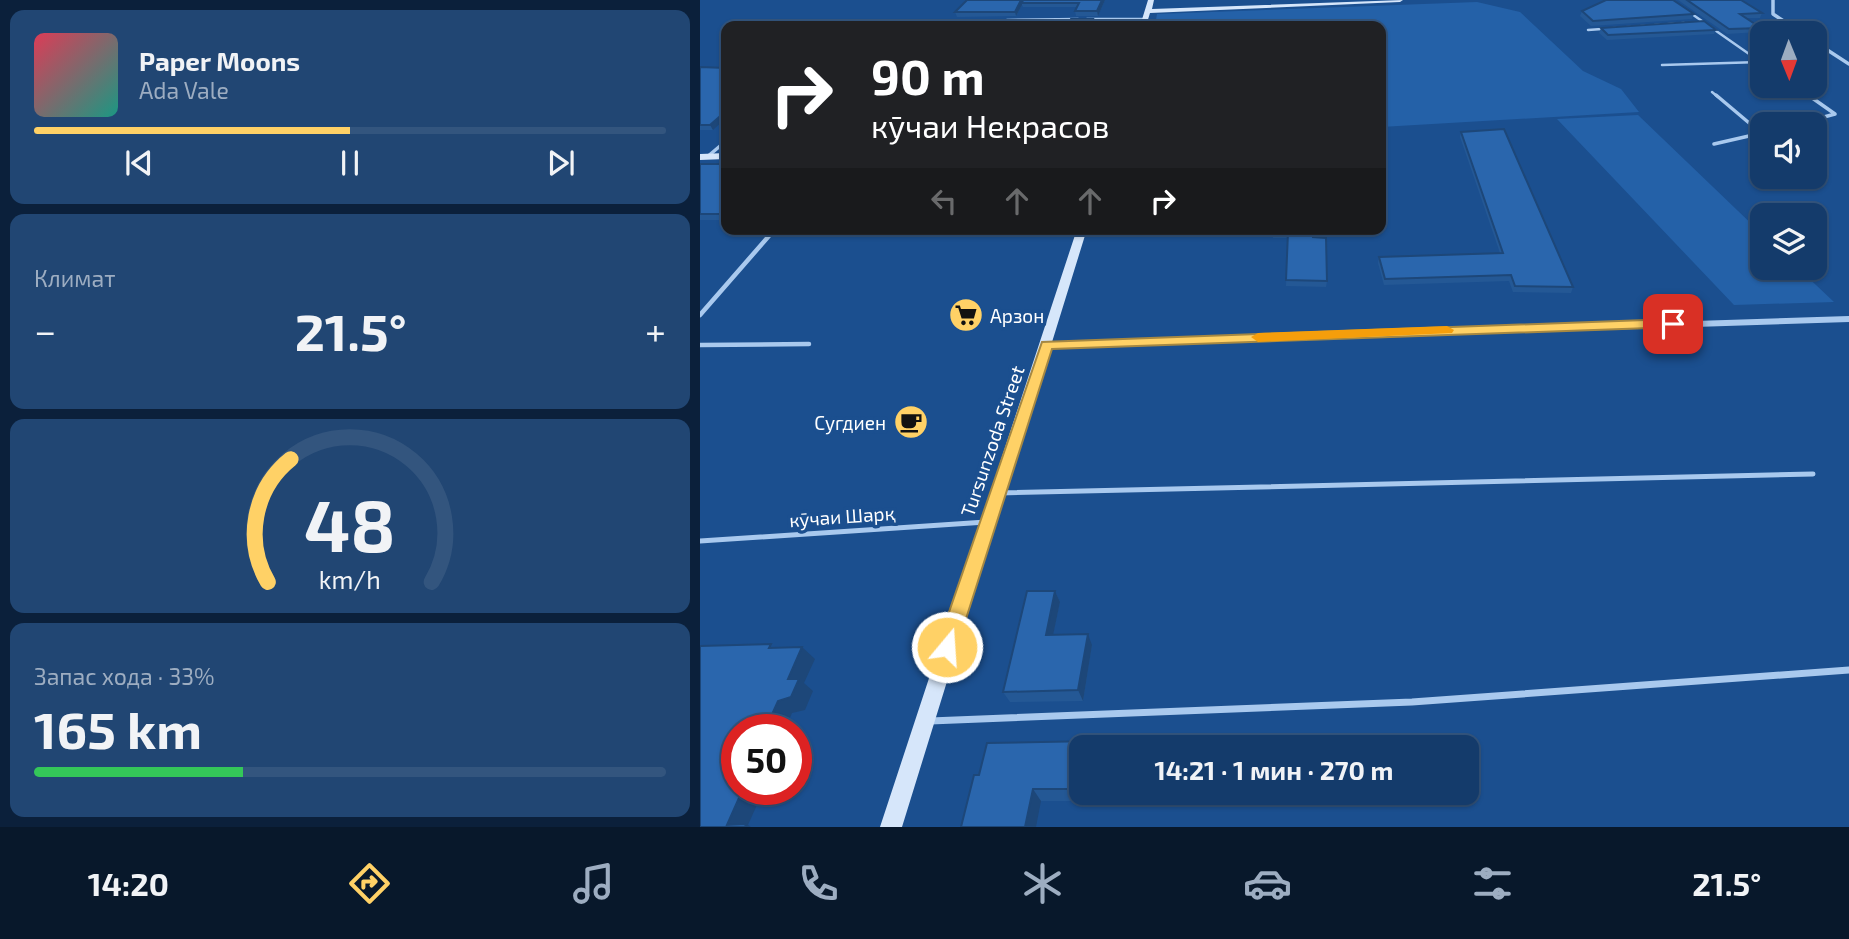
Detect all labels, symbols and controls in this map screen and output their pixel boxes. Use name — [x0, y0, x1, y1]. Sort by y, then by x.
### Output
north arrow — [1750, 21, 1827, 98]
map controls — [1750, 21, 1827, 280]
text: Paper Moons — [139, 45, 300, 76]
text: 90 m — [871, 46, 985, 105]
icon: right — [756, 49, 847, 140]
text: Ada Vale — [139, 76, 229, 104]
text: кӯчаи Некрасов — [871, 106, 1109, 144]
button: sound — [1750, 112, 1827, 189]
icon: previous — [120, 144, 158, 182]
icon: pause — [331, 144, 369, 182]
icon: next — [542, 144, 580, 182]
icon: left — [925, 182, 963, 220]
icon: ahead — [998, 182, 1036, 220]
icon: ahead — [1071, 182, 1109, 220]
icon: right — [1144, 182, 1182, 220]
button: layers — [1750, 203, 1827, 280]
text: Климат — [34, 264, 115, 292]
pin — [1643, 294, 1703, 354]
supermarket icon: Арзон — [947, 296, 985, 334]
text: 21.5° — [295, 299, 407, 361]
place label: Арзон — [990, 304, 1044, 327]
icon: arrive — [1654, 305, 1692, 343]
text: − — [34, 307, 56, 353]
text: + — [645, 307, 666, 353]
street label: Tursunzoda Street — [955, 362, 1029, 520]
cafe icon: Сугдиен — [892, 403, 930, 441]
place label: Сугдиен — [814, 411, 886, 435]
text: 48 — [304, 479, 396, 567]
street label: кӯчаи Шарқ — [788, 501, 896, 532]
text: km/h — [319, 563, 381, 593]
position arrow — [910, 610, 984, 684]
text: Запас хода · 33% — [34, 662, 215, 690]
text: 165 km — [34, 697, 202, 759]
speed limit sign: 50 — [721, 714, 812, 805]
text: 14:21 · 1 мин · 270 m — [1155, 754, 1393, 785]
icon: directions — [345, 859, 394, 908]
icon: music — [569, 859, 618, 908]
icon: phone — [794, 859, 843, 908]
icon: climate — [1018, 859, 1067, 908]
icon: car — [1243, 859, 1292, 908]
icon: filters — [1468, 859, 1517, 908]
text: 14:20 — [88, 864, 169, 902]
text: 21.5° — [1692, 864, 1761, 902]

